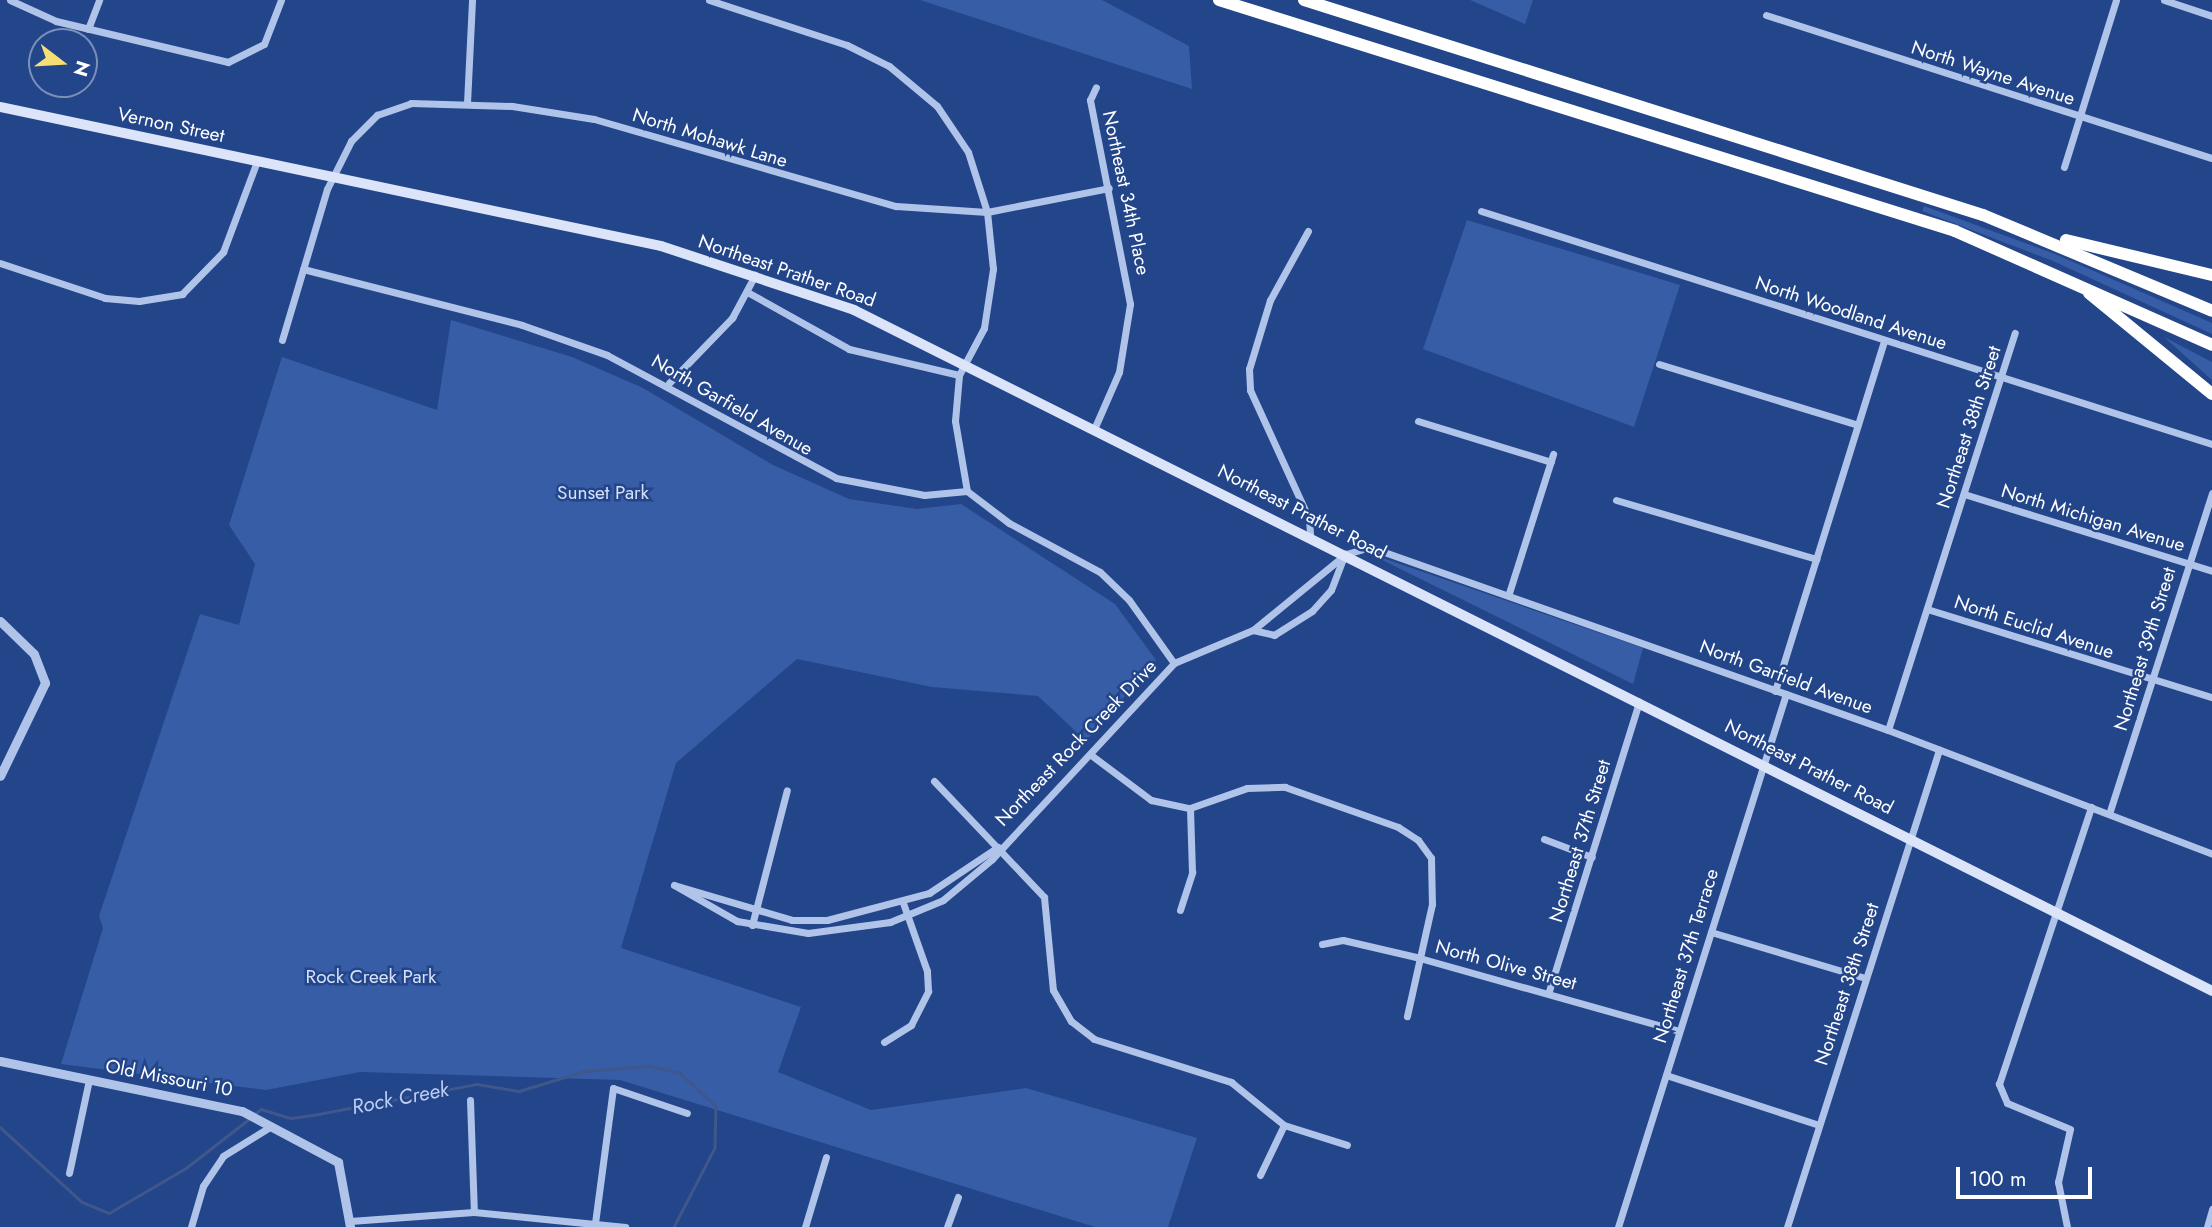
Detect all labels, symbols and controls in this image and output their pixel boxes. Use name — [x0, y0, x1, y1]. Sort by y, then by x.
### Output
north arrow — [28, 28, 98, 98]
street label: North Wayne Avenue — [1908, 36, 2078, 110]
text: N — [67, 58, 97, 80]
street label: Vernon Street — [115, 103, 227, 147]
street label: North Mohawk Lane — [630, 104, 790, 172]
street label: Northeast 34th Place — [1097, 109, 1155, 277]
street label: Northeast Prather Road — [695, 230, 879, 312]
street label: North Woodland Avenue — [1752, 271, 1950, 355]
street label: Northeast 38th Street — [1932, 343, 2006, 511]
street label: North Garfield Avenue — [647, 350, 817, 460]
street label: Northeast Prather Road — [1214, 460, 1390, 564]
street label: North Michigan Avenue — [1998, 479, 2188, 557]
park label: Sunset Park — [557, 482, 649, 504]
street label: Northeast 39th Street — [2109, 564, 2181, 734]
street label: North Euclid Avenue — [1951, 590, 2117, 664]
street label: North Garfield Avenue — [1696, 635, 1876, 719]
street label: Northeast Rock Creek Drive — [991, 655, 1161, 831]
street label: Northeast Prather Road — [1721, 715, 1897, 819]
street label: Northeast 37th Street — [1544, 757, 1616, 925]
street label: Northeast 37th Terrace — [1649, 866, 1723, 1046]
street label: Northeast 38th Street — [1810, 900, 1884, 1068]
street label: North Olive Street — [1433, 935, 1579, 995]
park label: Rock Creek Park — [306, 966, 436, 988]
street label: Old Missouri 10 — [104, 1055, 234, 1101]
water label: Rock Creek — [349, 1076, 451, 1120]
scale bar — [1960, 1154, 2096, 1198]
text: 100 m — [1969, 1164, 2026, 1194]

